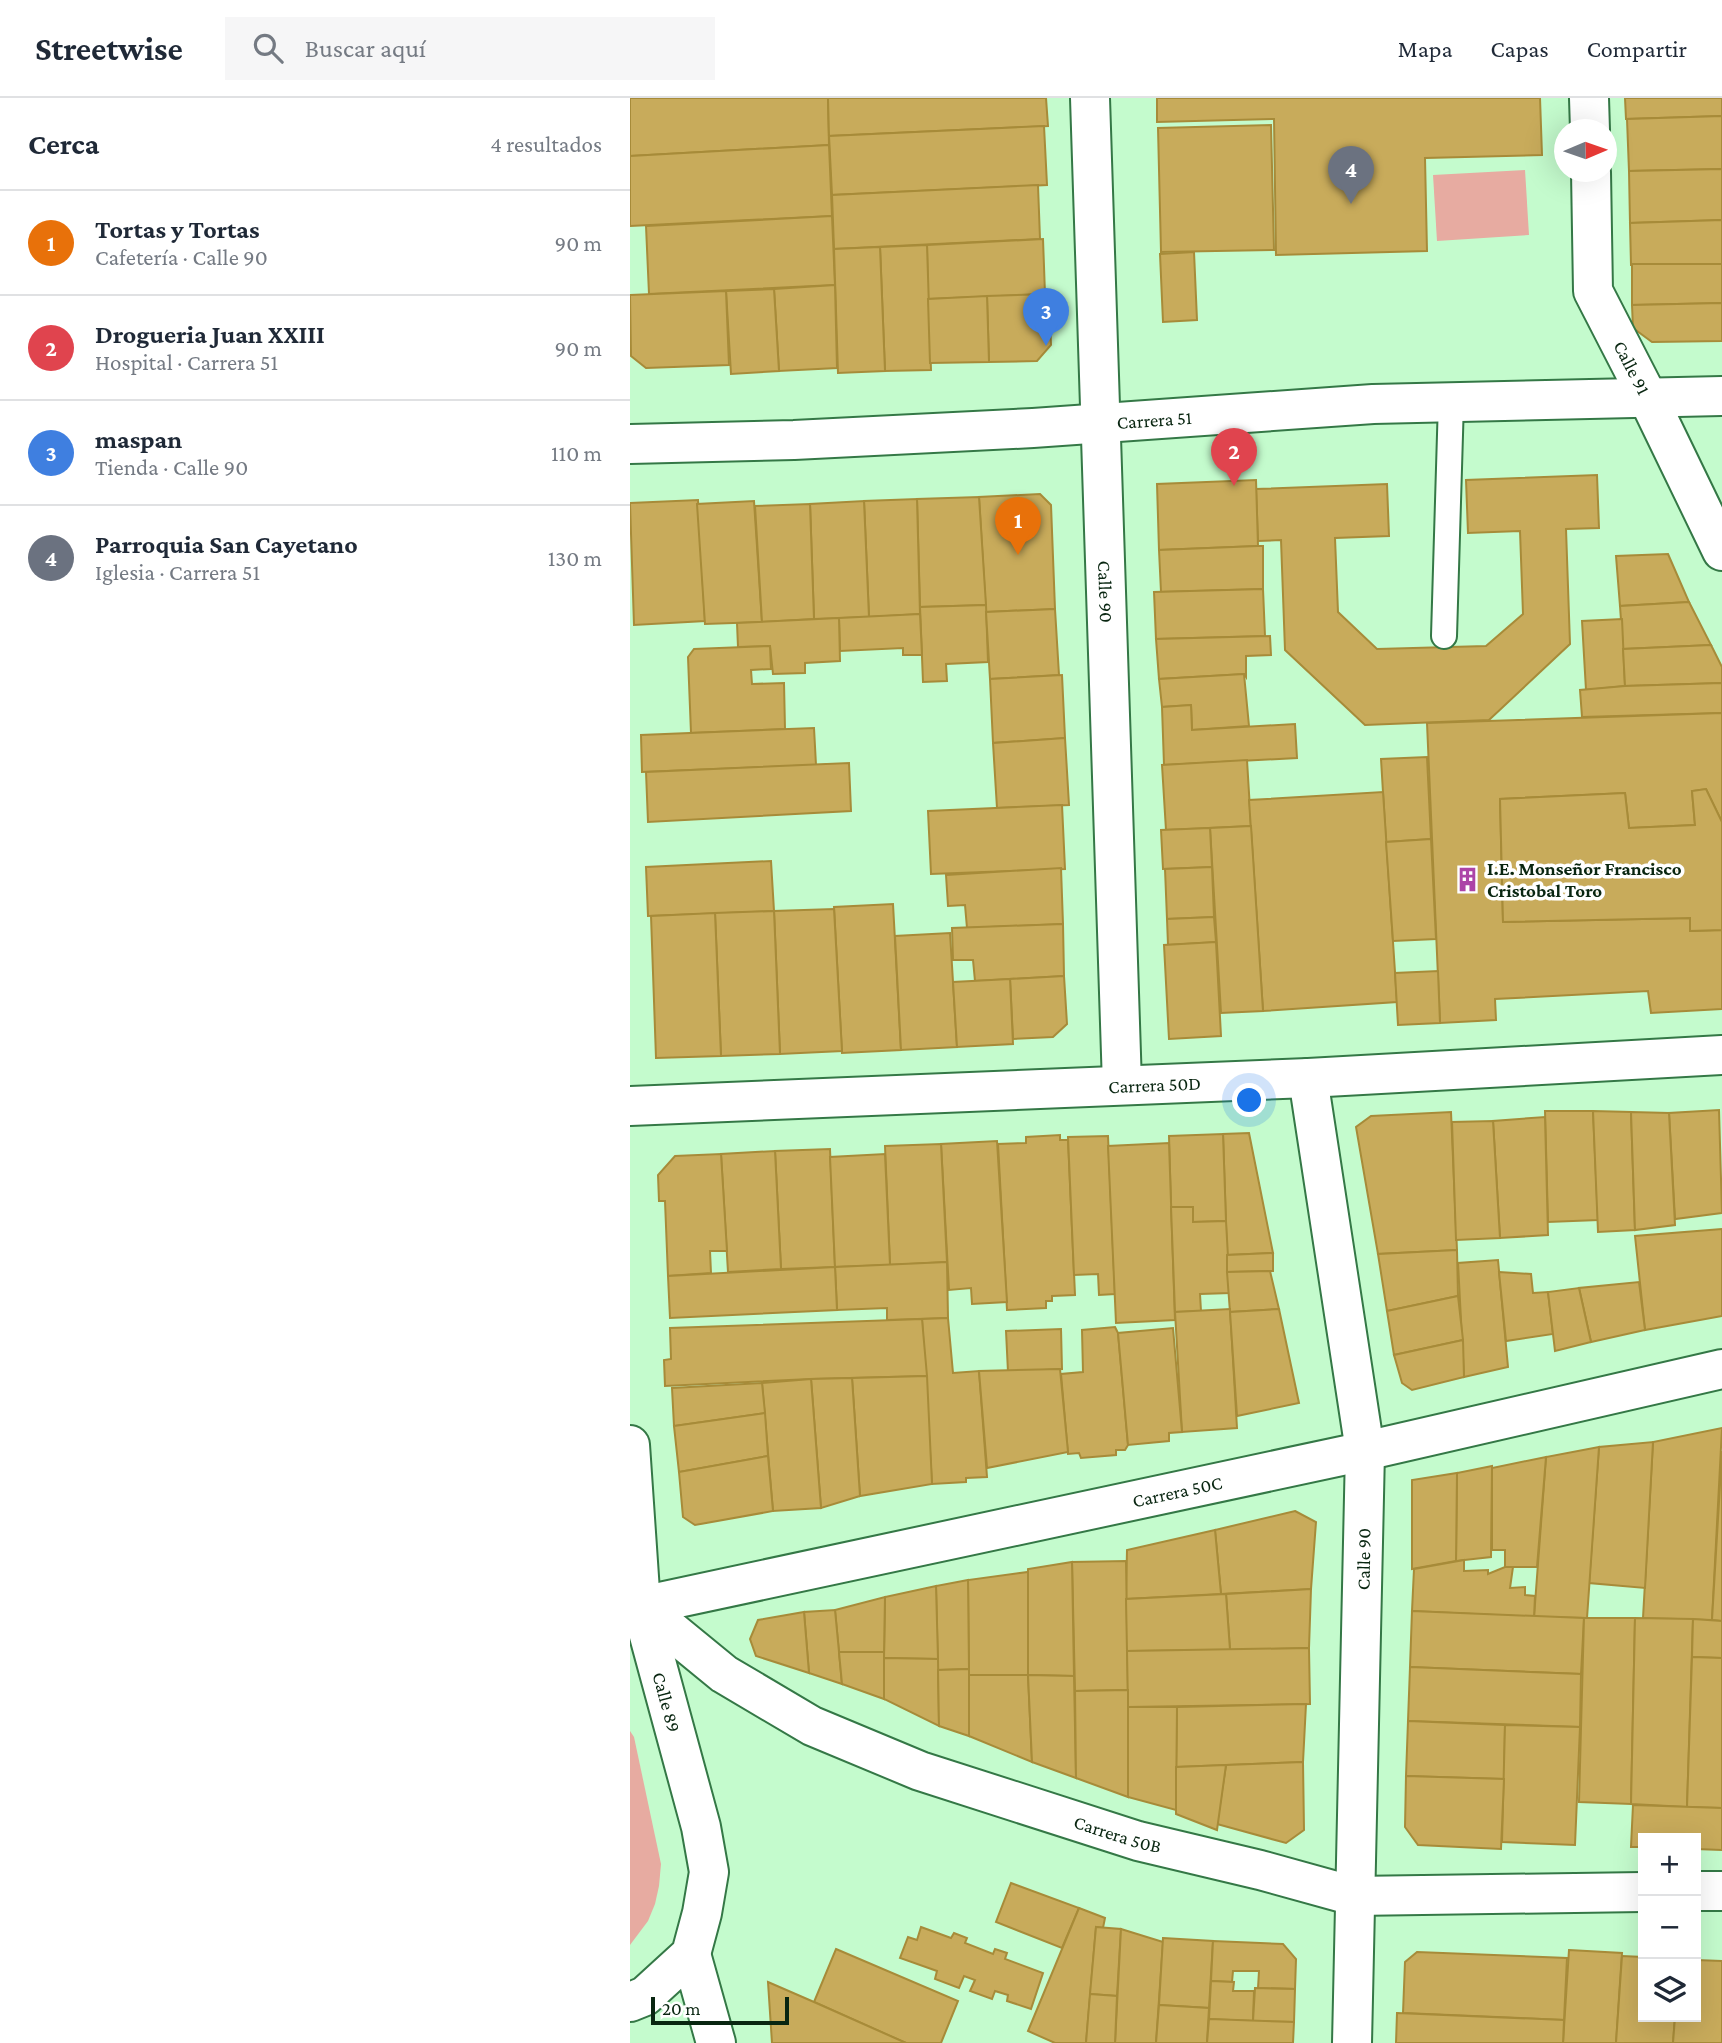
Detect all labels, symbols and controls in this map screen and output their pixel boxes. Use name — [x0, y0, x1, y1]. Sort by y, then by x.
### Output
search box — [225, 17, 715, 80]
icon: search — [249, 29, 287, 67]
text: Streetwise — [35, 30, 183, 67]
text: Buscar aquí — [305, 34, 426, 63]
text: Mapa — [1398, 35, 1453, 62]
text: Capas — [1491, 35, 1549, 62]
text: Compartir — [1587, 35, 1687, 62]
north arrow — [1554, 119, 1617, 182]
text: Cerca — [28, 127, 99, 160]
text: 4 resultados — [490, 131, 602, 157]
pin: 4 — [1328, 146, 1374, 204]
text: Tortas y Tortas — [95, 215, 260, 244]
text: 1 — [47, 230, 55, 256]
text: 90 m — [555, 230, 602, 256]
text: Cafetería · Calle 90 — [95, 244, 268, 270]
pin: 3 — [1023, 288, 1069, 346]
text: Drogueria Juan XXIII — [95, 320, 325, 349]
text: 2 — [45, 335, 57, 361]
text: 90 m — [555, 335, 602, 361]
street label: Calle 91 — [1609, 337, 1654, 398]
text: Hospital · Carrera 51 — [95, 349, 278, 375]
street label: Carrera 51 — [1116, 407, 1193, 433]
text: maspan — [95, 425, 182, 454]
pin: 2 — [1211, 428, 1257, 486]
text: 3 — [45, 440, 57, 466]
text: 110 m — [551, 440, 602, 466]
text: Tienda · Calle 90 — [95, 454, 248, 480]
pin: 1 — [995, 497, 1041, 555]
text: Parroquia San Cayetano — [95, 530, 358, 559]
text: 4 — [45, 545, 57, 571]
text: 130 m — [548, 545, 602, 571]
text: Iglesia · Carrera 51 — [95, 559, 260, 585]
street label: Calle 90 — [1094, 560, 1117, 623]
place label: I.E. Monseñor Francisco Cristobal Toro — [1487, 858, 1682, 901]
building icon: I.E. Monseñor Francisco Cristobal Toro — [1453, 865, 1481, 893]
street label: Carrera 50D — [1108, 1072, 1201, 1097]
your location — [1232, 1083, 1266, 1117]
street label: Carrera 50C — [1131, 1472, 1224, 1512]
street label: Calle 90 — [1352, 1528, 1375, 1590]
street label: Calle 89 — [648, 1670, 685, 1735]
street label: Carrera 50B — [1071, 1811, 1163, 1857]
map controls — [1638, 1833, 1701, 2022]
button: + — [1638, 1833, 1701, 1896]
button: − — [1638, 1896, 1701, 1959]
button: layers — [1638, 1959, 1701, 2022]
scale bar — [651, 1994, 789, 2026]
text: 20 m — [662, 1998, 701, 2019]

